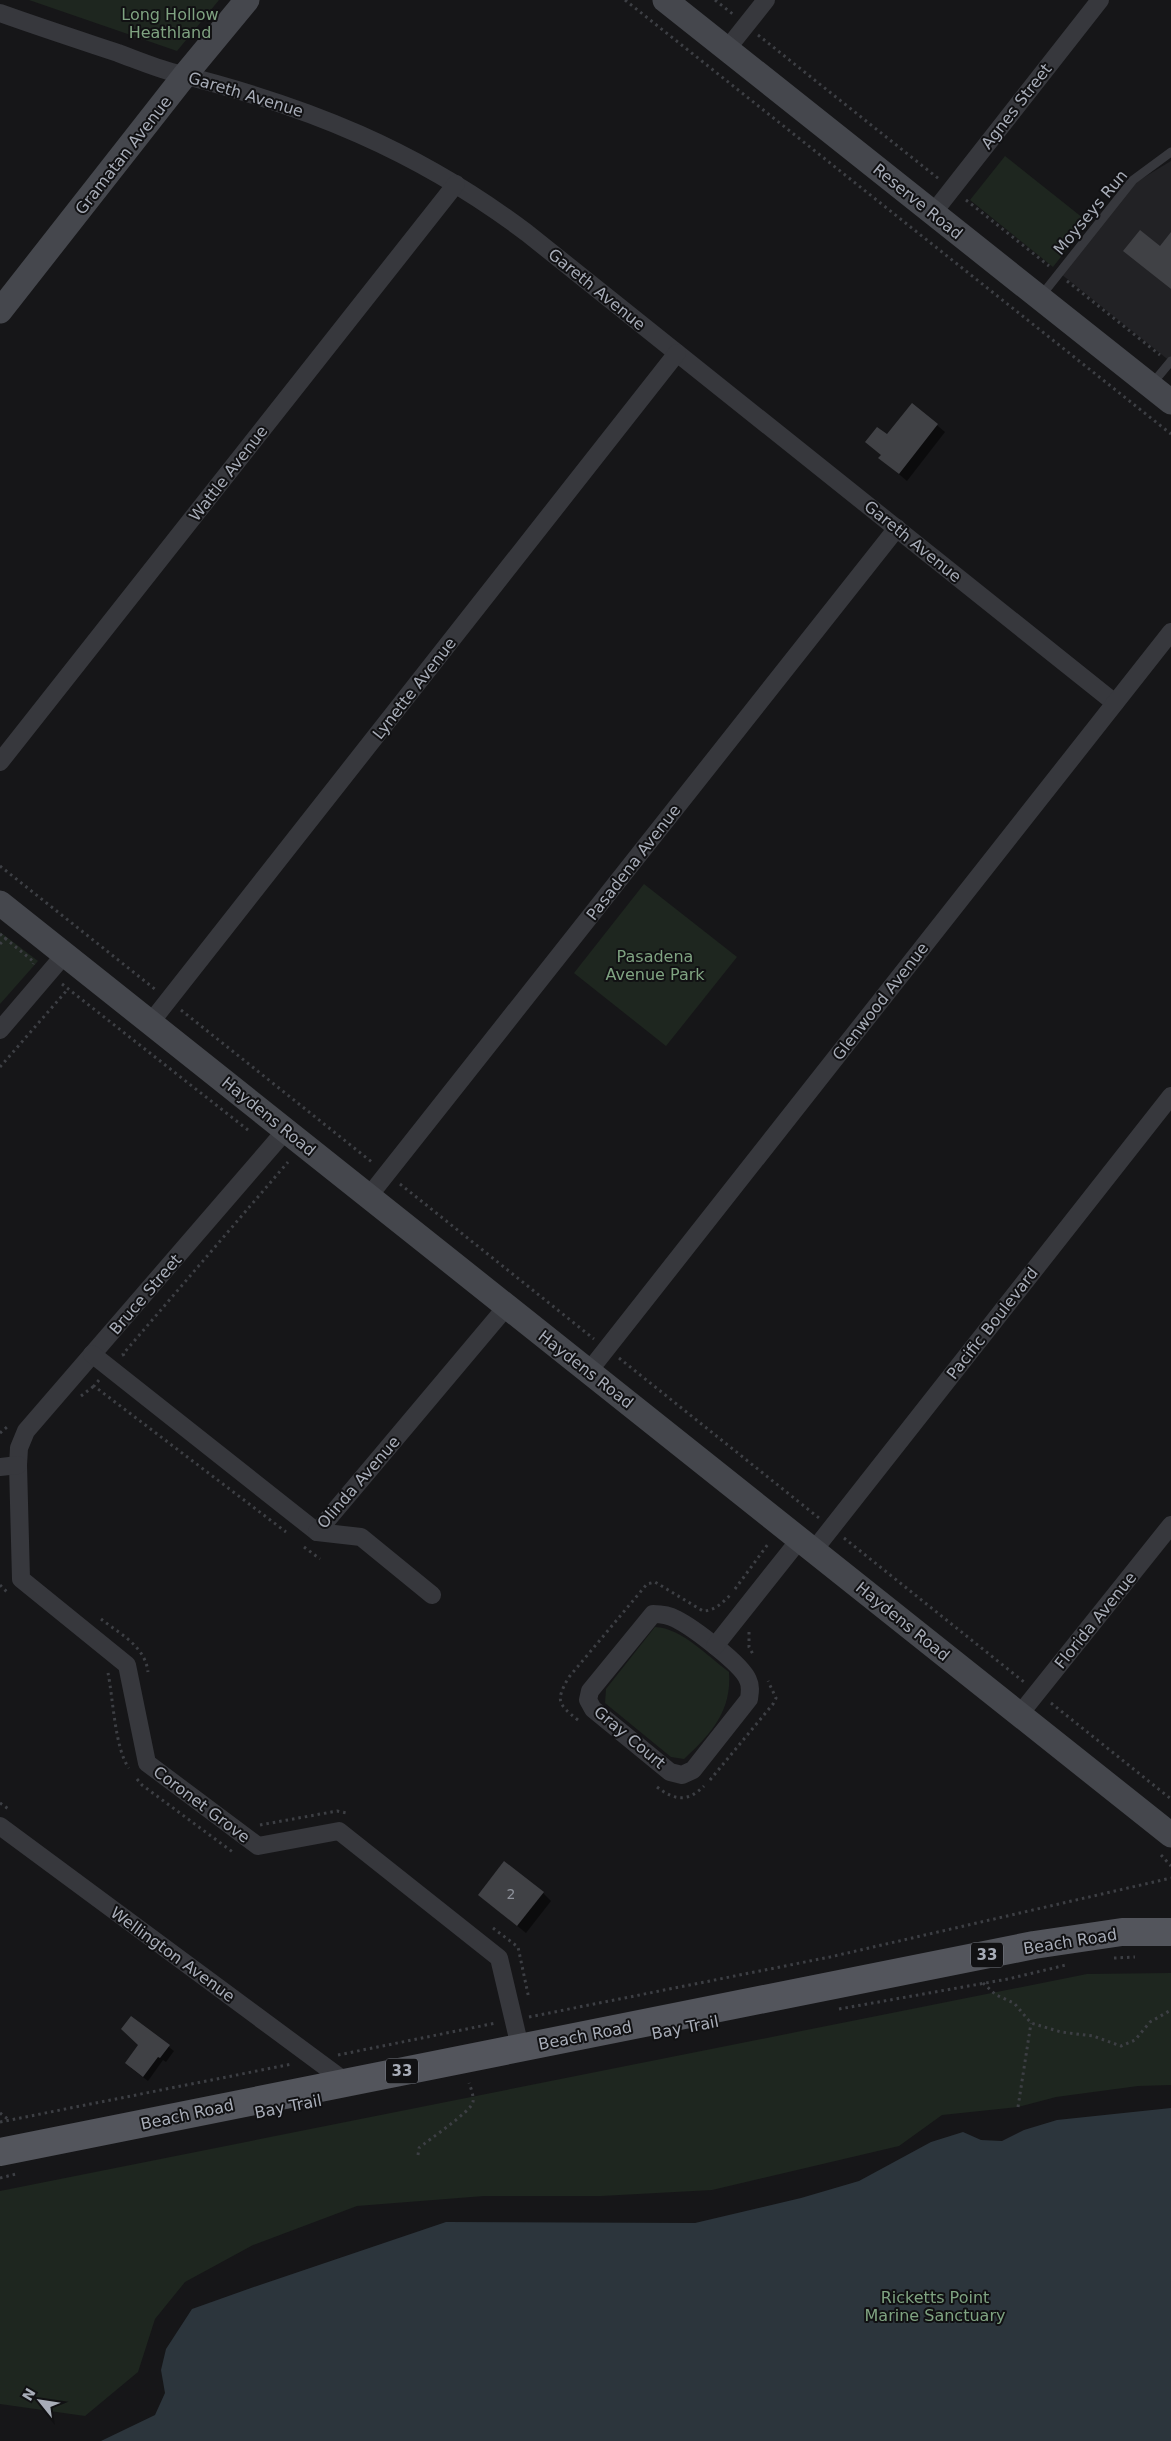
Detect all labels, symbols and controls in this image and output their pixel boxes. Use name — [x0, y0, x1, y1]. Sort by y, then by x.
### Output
park label: Long Hollow Heathland — [121, 5, 219, 42]
street label: Agnes Street — [977, 60, 1056, 153]
street label: Gareth Avenue — [186, 68, 306, 121]
street label: Gramatan Avenue — [71, 92, 175, 218]
street label: Reserve Road — [869, 160, 966, 243]
street label: Moyseys Run — [1049, 166, 1131, 259]
street label: Gareth Avenue — [544, 244, 649, 334]
street label: Wattle Avenue — [185, 422, 272, 525]
street label: Gareth Avenue — [860, 496, 965, 586]
street label: Lynette Avenue — [369, 634, 460, 743]
street label: Pasadena Avenue — [582, 801, 684, 924]
street label: Glenwood Avenue — [829, 939, 932, 1064]
park label: Pasadena Avenue Park — [605, 947, 705, 984]
street label: Haydens Road — [218, 1073, 319, 1160]
street label: Bruce Street — [105, 1250, 185, 1338]
street label: Pacific Boulevard — [943, 1264, 1042, 1383]
street label: Haydens Road — [535, 1327, 637, 1412]
street label: Olinda Avenue — [313, 1432, 404, 1532]
street label: Florida Avenue — [1051, 1568, 1140, 1673]
street label: Haydens Road — [852, 1578, 953, 1665]
street label: Gray Court — [590, 1702, 669, 1773]
street label: Coronet Grove — [150, 1762, 254, 1847]
house number: 2 — [507, 1886, 515, 1902]
street label: Wellington Avenue — [107, 1903, 239, 2006]
street label: Beach Road — [1022, 1925, 1118, 1958]
road number: 33 — [971, 1942, 1003, 1968]
street label: Bay Trail — [650, 2012, 720, 2043]
street label: Beach Road — [537, 2017, 633, 2054]
road number: 33 — [386, 2058, 418, 2084]
street label: Bay Trail — [253, 2091, 323, 2122]
street label: Beach Road — [139, 2095, 235, 2134]
park label: Ricketts Point Marine Sanctuary — [865, 2288, 1005, 2325]
north arrow — [15, 2376, 65, 2426]
text: N — [19, 2385, 39, 2404]

